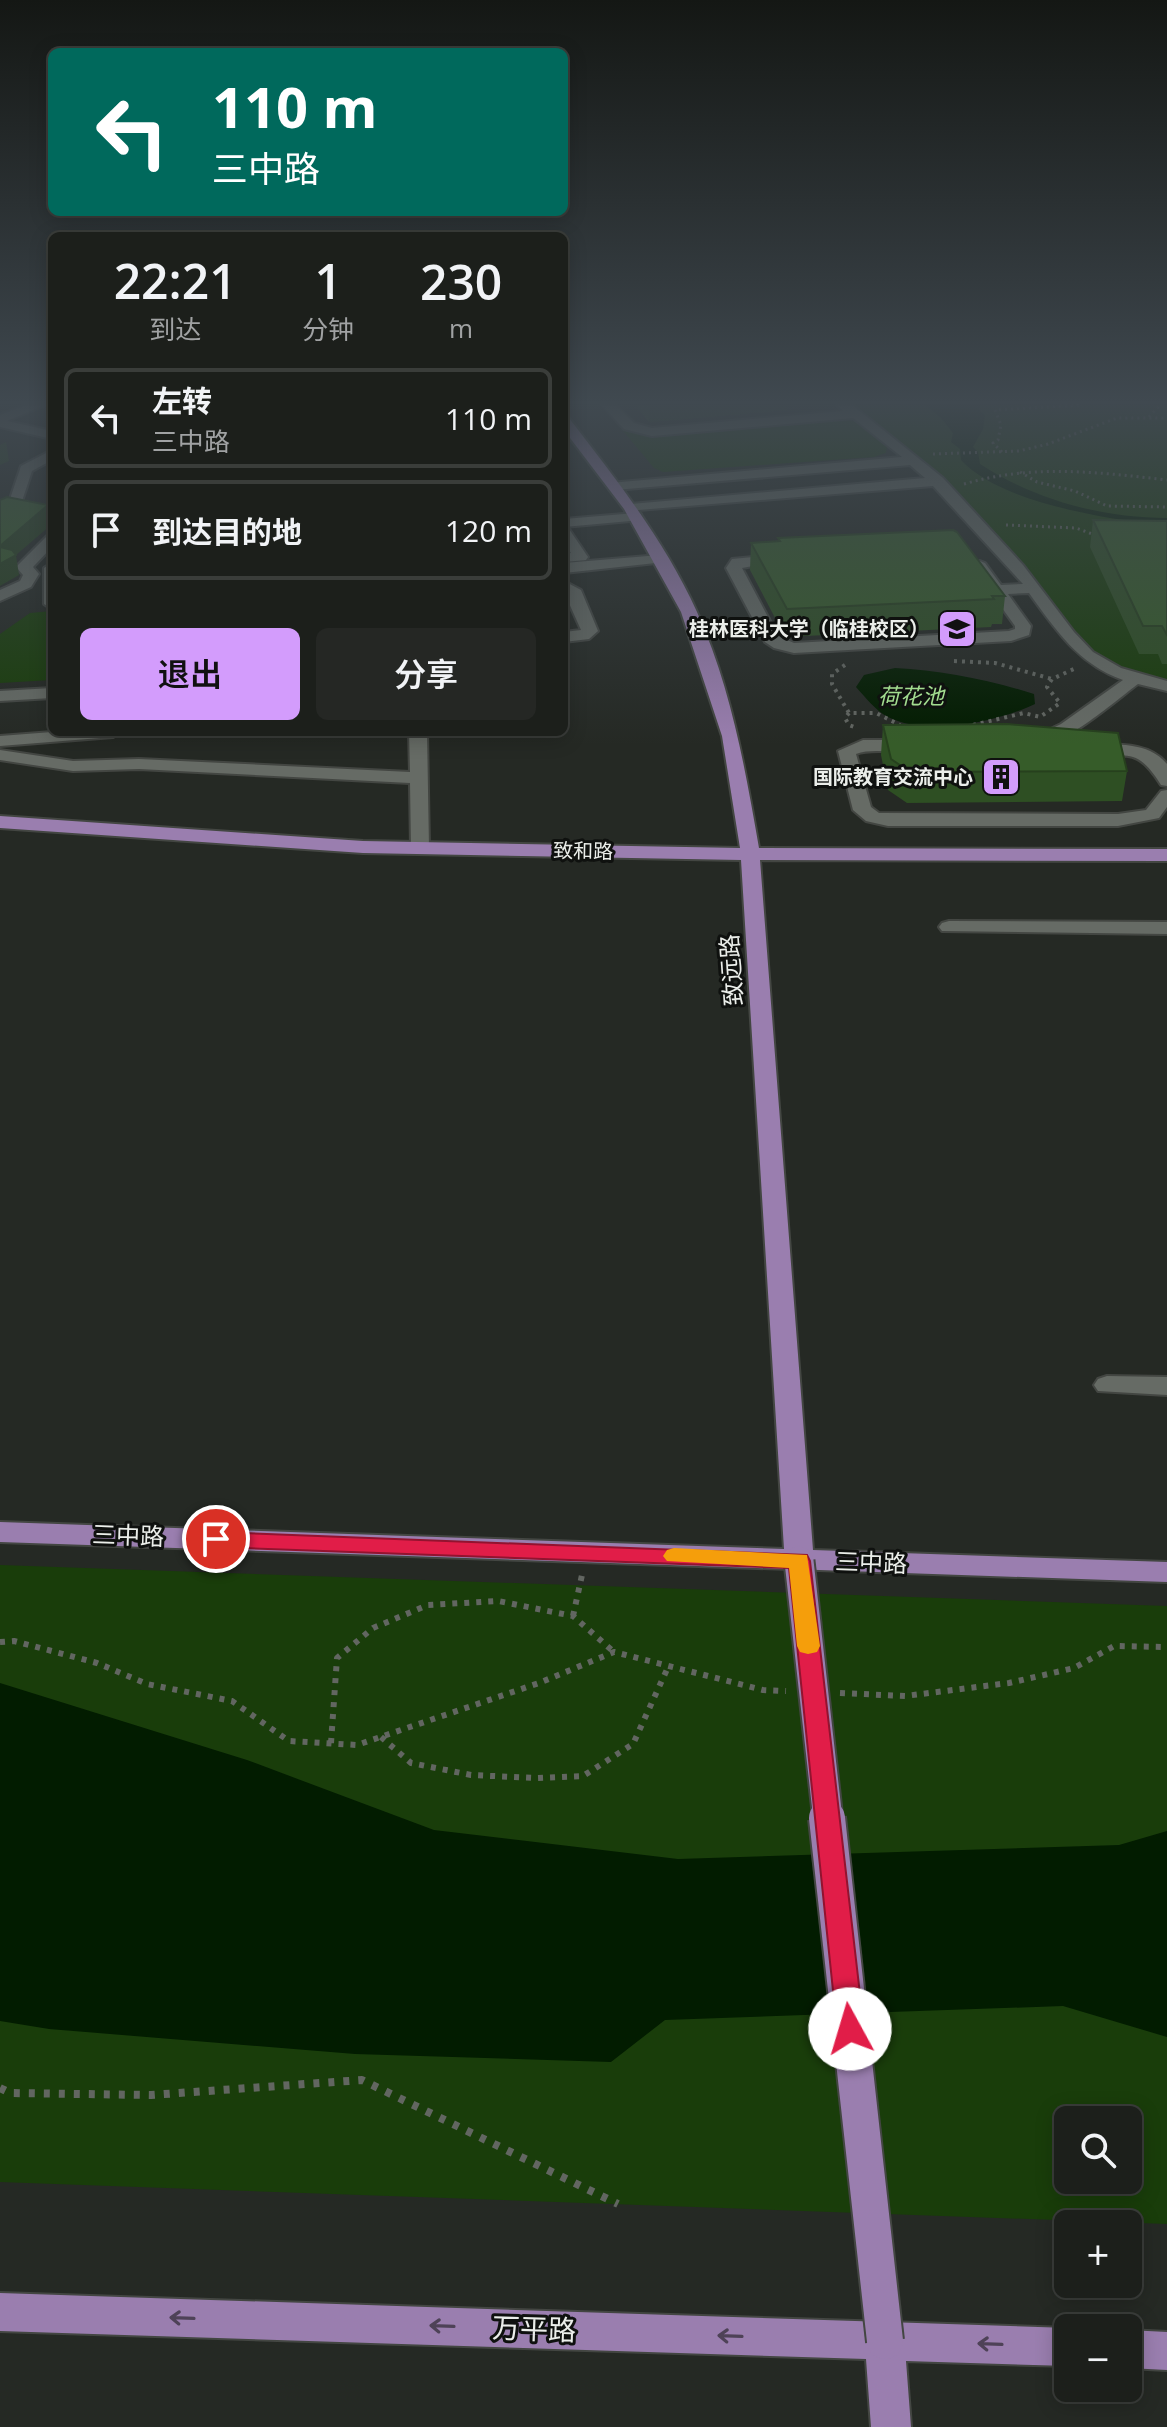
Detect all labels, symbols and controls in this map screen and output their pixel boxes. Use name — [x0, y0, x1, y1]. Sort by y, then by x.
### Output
text: 110 m — [212, 68, 378, 144]
icon: left — [80, 80, 184, 184]
text: 三中路 — [212, 144, 320, 193]
text: 22:21 — [114, 248, 237, 313]
text: 1 — [315, 248, 342, 313]
text: 230 — [420, 249, 502, 314]
text: m — [449, 310, 473, 346]
text: 到达 — [149, 311, 201, 347]
text: 分钟 — [302, 311, 354, 347]
text: 左转 — [152, 380, 212, 421]
icon: left — [84, 396, 128, 440]
text: 110 m — [445, 398, 532, 439]
text: 三中路 — [152, 423, 230, 459]
icon: arrive — [84, 508, 128, 552]
text: 120 m — [445, 510, 532, 551]
text: 到达目的地 — [152, 511, 302, 552]
school or university icon: 桂林医科大学（临桂校区） — [936, 608, 978, 650]
place label: 桂林医科大学（临桂校区） — [689, 615, 929, 642]
button: 退出 — [80, 628, 300, 720]
button: 分享 — [316, 628, 536, 720]
water label: 荷花池 — [878, 680, 946, 710]
building icon: 国际教育交流中心 — [980, 756, 1022, 798]
place label: 国际教育交流中心 — [813, 763, 973, 790]
street label: 致和路 — [553, 836, 613, 865]
street label: 致远路 — [712, 933, 749, 1007]
pin — [182, 1505, 250, 1573]
street label: 三中路 — [91, 1517, 165, 1552]
icon: arrive — [194, 1517, 238, 1561]
street label: 三中路 — [834, 1544, 908, 1579]
position arrow — [808, 1987, 892, 2071]
map controls — [1054, 2106, 1142, 2402]
button: search — [1054, 2106, 1142, 2194]
button: + — [1054, 2210, 1142, 2298]
street label: 万平路 — [491, 2308, 577, 2348]
one-way arrow — [169, 2310, 196, 2326]
button: − — [1054, 2314, 1142, 2402]
one-way arrow — [429, 2319, 456, 2334]
one-way arrow — [717, 2328, 744, 2343]
one-way arrow — [977, 2337, 1004, 2352]

